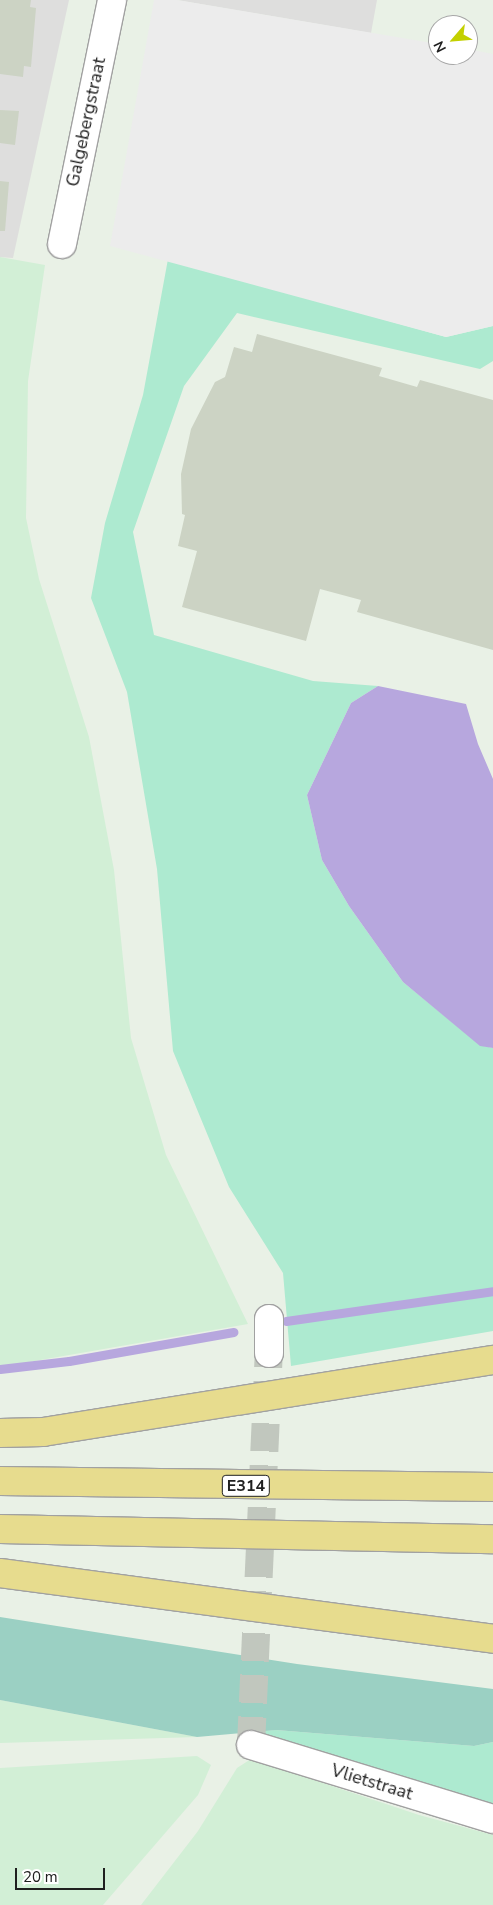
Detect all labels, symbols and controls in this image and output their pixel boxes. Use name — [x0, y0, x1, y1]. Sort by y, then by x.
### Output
north arrow — [428, 15, 478, 65]
text: N — [429, 38, 451, 56]
street label: Galgebergstraat — [62, 55, 110, 189]
road number: E314 — [221, 1472, 271, 1500]
street label: Vlietstraat — [328, 1759, 416, 1805]
scale bar — [18, 1858, 108, 1890]
text: 20 m — [23, 1867, 58, 1887]

